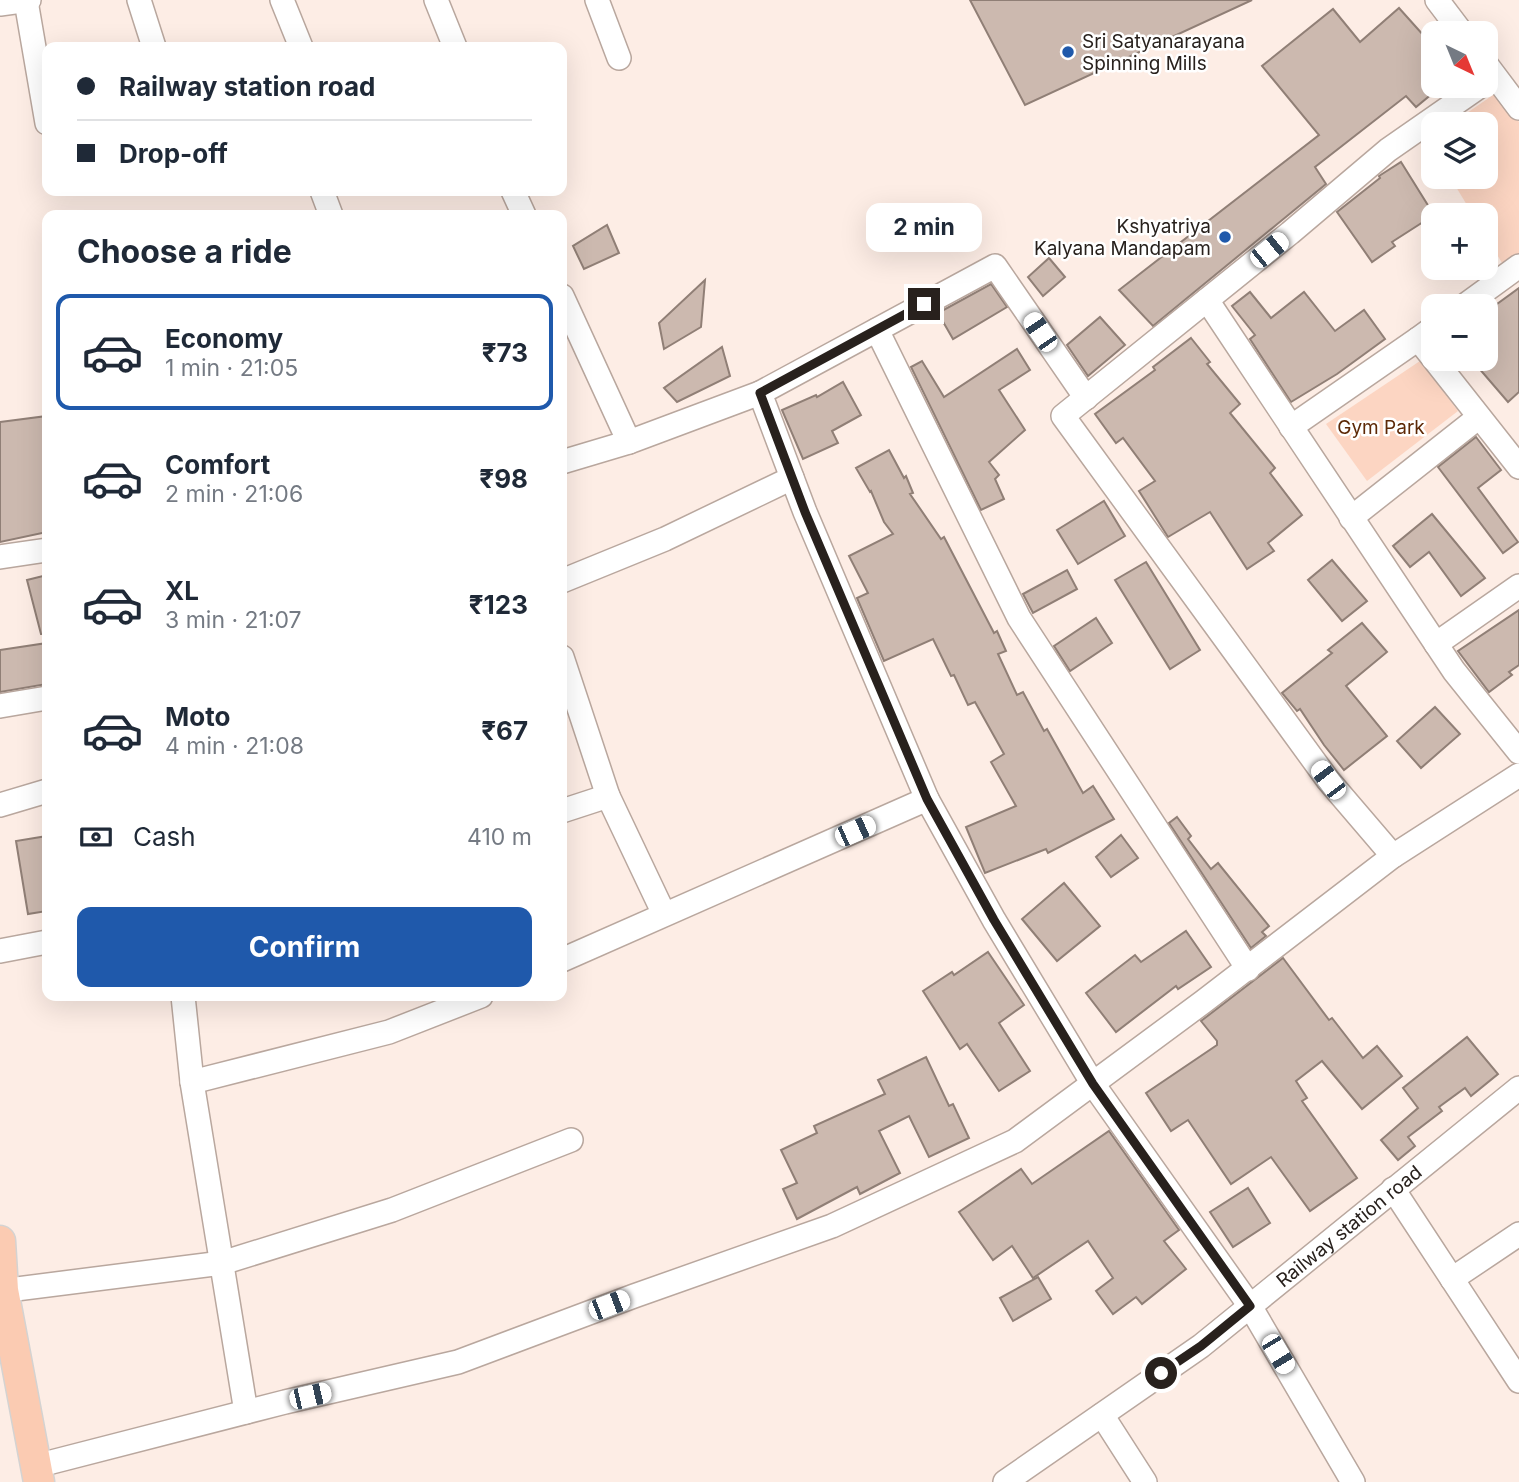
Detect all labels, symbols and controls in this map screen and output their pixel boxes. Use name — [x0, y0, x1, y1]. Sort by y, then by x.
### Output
north arrow — [1421, 21, 1498, 98]
map controls — [1421, 21, 1498, 371]
place label: Sri Satyanarayana Spinning Mills — [1082, 30, 1245, 75]
marker: Sri Satyanarayana Spinning Mills — [1060, 44, 1076, 60]
text: Railway station road — [119, 71, 375, 102]
button: layers — [1421, 112, 1498, 189]
text: Drop-off — [119, 138, 228, 169]
callout: 2 min — [866, 202, 982, 252]
button: + — [1421, 203, 1498, 280]
text: 2 min — [893, 213, 955, 241]
place label: Kshyatriya Kalyana Mandapam — [1034, 215, 1211, 260]
marker: Kshyatriya Kalyana Mandapam — [1217, 229, 1233, 245]
car — [1247, 229, 1292, 271]
text: Choose a ride — [77, 232, 292, 271]
route end — [908, 288, 940, 320]
button: − — [1421, 294, 1498, 371]
car — [1020, 309, 1061, 355]
icon: car — [81, 321, 144, 384]
text: Economy — [165, 323, 283, 354]
text: ₹73 — [482, 337, 528, 368]
text: 1 min · 21:05 — [165, 354, 298, 382]
park label: Gym Park — [1337, 416, 1425, 439]
icon: car — [81, 447, 144, 510]
text: Comfort — [165, 449, 270, 480]
text: ₹98 — [479, 463, 528, 494]
text: 2 min · 21:06 — [165, 480, 303, 508]
icon: car — [81, 573, 144, 636]
text: XL — [165, 575, 199, 606]
text: ₹123 — [469, 589, 528, 620]
text: 3 min · 21:07 — [165, 606, 302, 634]
icon: car — [81, 699, 144, 762]
text: Moto — [165, 701, 230, 732]
text: ₹67 — [481, 715, 528, 746]
text: 4 min · 21:08 — [165, 732, 304, 760]
car — [1307, 757, 1350, 803]
car — [832, 813, 879, 849]
icon: cash — [77, 818, 115, 856]
text: Cash — [133, 821, 196, 852]
text: 410 m — [467, 823, 532, 851]
button: Confirm — [77, 907, 532, 987]
street label: Railway station road — [1272, 1160, 1426, 1292]
car — [586, 1288, 633, 1322]
car — [1259, 1331, 1298, 1377]
route start — [1145, 1357, 1177, 1389]
car — [288, 1381, 333, 1411]

